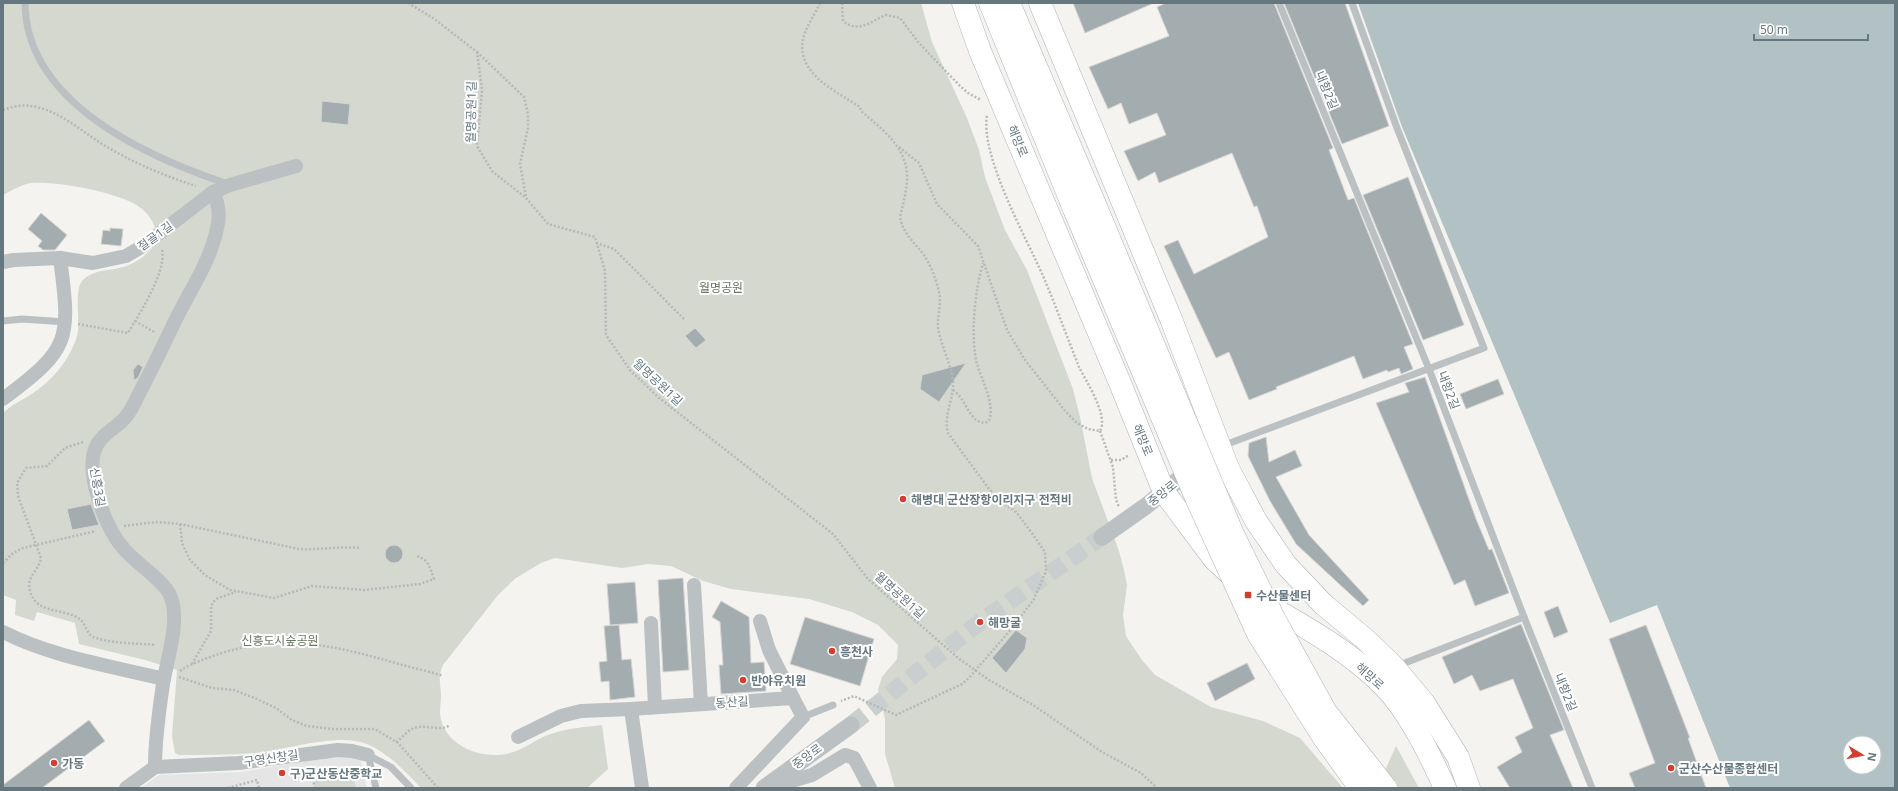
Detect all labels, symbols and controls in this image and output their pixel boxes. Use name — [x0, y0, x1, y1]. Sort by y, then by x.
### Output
scale bar — [1754, 16, 1868, 42]
text: 50 m — [1760, 21, 1788, 38]
street label: 내항2길 — [1312, 68, 1342, 112]
street label: 월명공원1길 — [462, 81, 480, 143]
street label: 해망로 — [1004, 122, 1032, 160]
street label: 절골1길 — [134, 217, 176, 255]
park label: 월명공원 — [699, 279, 743, 296]
street label: 월명공원1길 — [630, 355, 686, 409]
street label: 내항2길 — [1434, 368, 1464, 412]
street label: 해망로 — [1129, 421, 1157, 459]
street label: 신흥3길 — [86, 466, 110, 508]
street label: 중앙로 — [1144, 476, 1180, 510]
place label: 해병대 군산장항이리지구 전적비 — [911, 491, 1072, 508]
marker: 해병대 군산장항이리지구 전적비 — [898, 494, 908, 504]
street label: 월명공원1길 — [871, 568, 929, 622]
place label: 수산물센터 — [1256, 587, 1311, 604]
marker: 수산물센터 — [1243, 590, 1253, 600]
place label: 해망굴 — [988, 614, 1021, 631]
marker: 해망굴 — [975, 617, 985, 627]
park label: 신흥도시숲공원 — [241, 632, 319, 649]
place label: 흥천사 — [840, 643, 873, 660]
marker: 흥천사 — [827, 646, 837, 656]
street label: 해망로 — [1352, 659, 1388, 693]
street label: 내항2길 — [1551, 670, 1581, 714]
place label: 반야유치원 — [751, 672, 806, 689]
marker: 반야유치원 — [738, 675, 748, 685]
street label: 동산길 — [715, 692, 749, 712]
north arrow — [1842, 735, 1882, 775]
street label: 중앙로 — [789, 739, 825, 773]
street label: 구영신창길 — [242, 746, 300, 770]
text: N — [1864, 751, 1881, 763]
place label: 가동 — [62, 755, 84, 772]
marker: 가동 — [49, 758, 59, 768]
place label: 군산수산물종합센터 — [1679, 760, 1778, 777]
marker: 군산수산물종합센터 — [1666, 763, 1676, 773]
place label: 구)군산동산중학교 — [290, 765, 382, 782]
marker: 구)군산동산중학교 — [277, 768, 287, 778]

